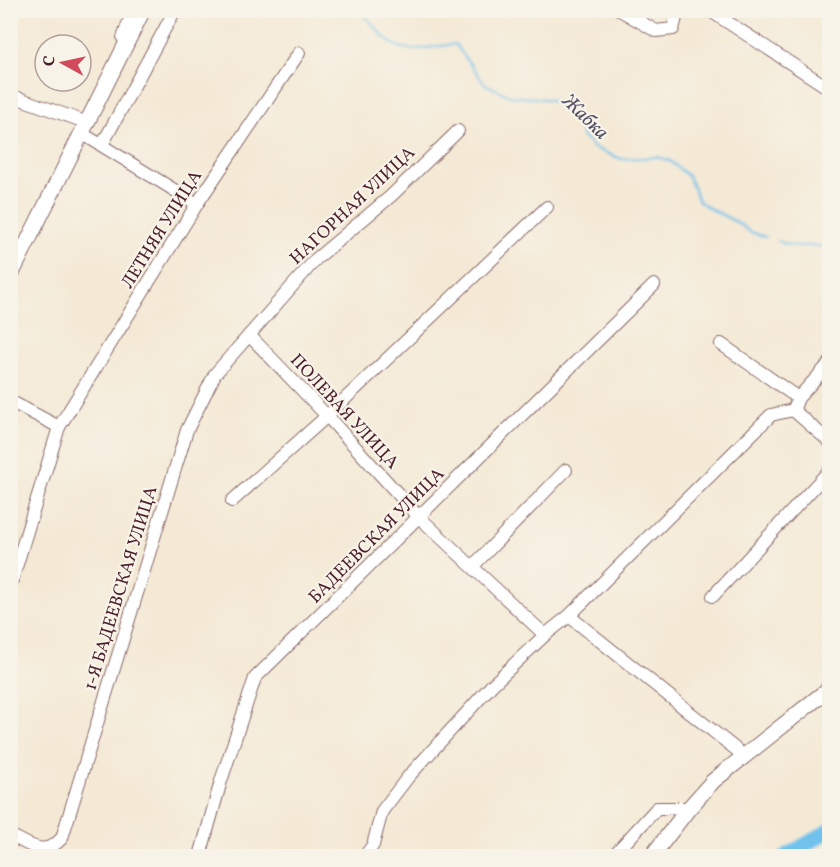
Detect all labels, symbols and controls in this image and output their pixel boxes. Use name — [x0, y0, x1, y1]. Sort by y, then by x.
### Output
north arrow — [33, 33, 93, 93]
text: С — [39, 55, 62, 68]
water label: Жабка — [554, 87, 614, 147]
street label: НАГОРНАЯ УЛИЦА — [285, 141, 422, 271]
street label: ЛЕТНЯЯ УЛИЦА — [116, 166, 209, 294]
street label: ПОЛЕВАЯ УЛИЦА — [284, 349, 404, 476]
street label: БАДЕЕВСКАЯ УЛИЦА — [303, 462, 451, 610]
street label: 1-Я БАДЕЕВСКАЯ УЛИЦА — [78, 483, 165, 694]

